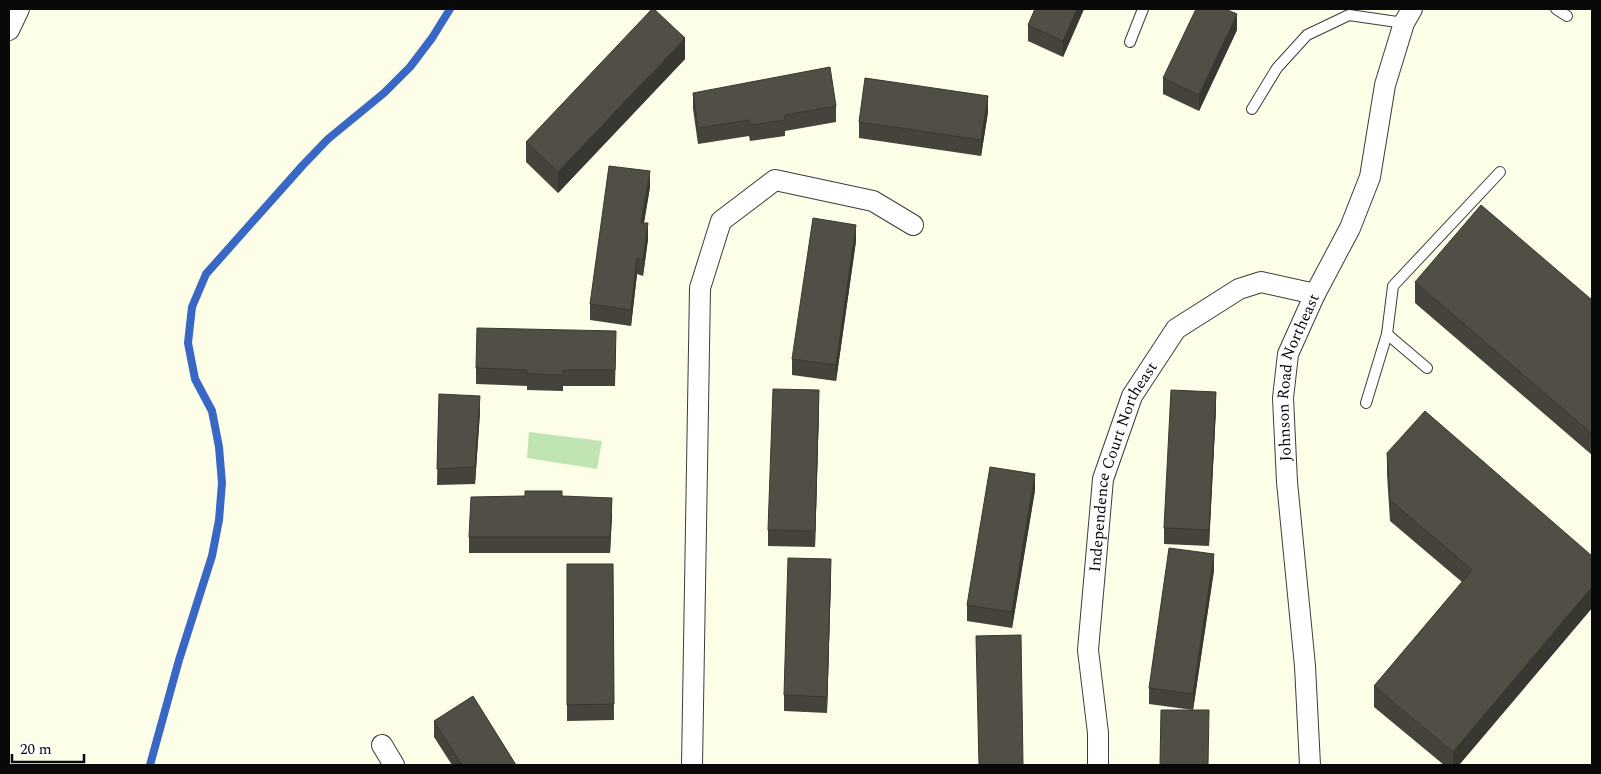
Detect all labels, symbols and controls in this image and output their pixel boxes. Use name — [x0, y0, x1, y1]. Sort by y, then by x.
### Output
street label: Johnson Road Northeast — [1271, 289, 1326, 462]
street label: Independence Court Northeast — [1083, 357, 1164, 573]
scale bar — [12, 732, 85, 764]
text: 20 m — [20, 738, 52, 761]

